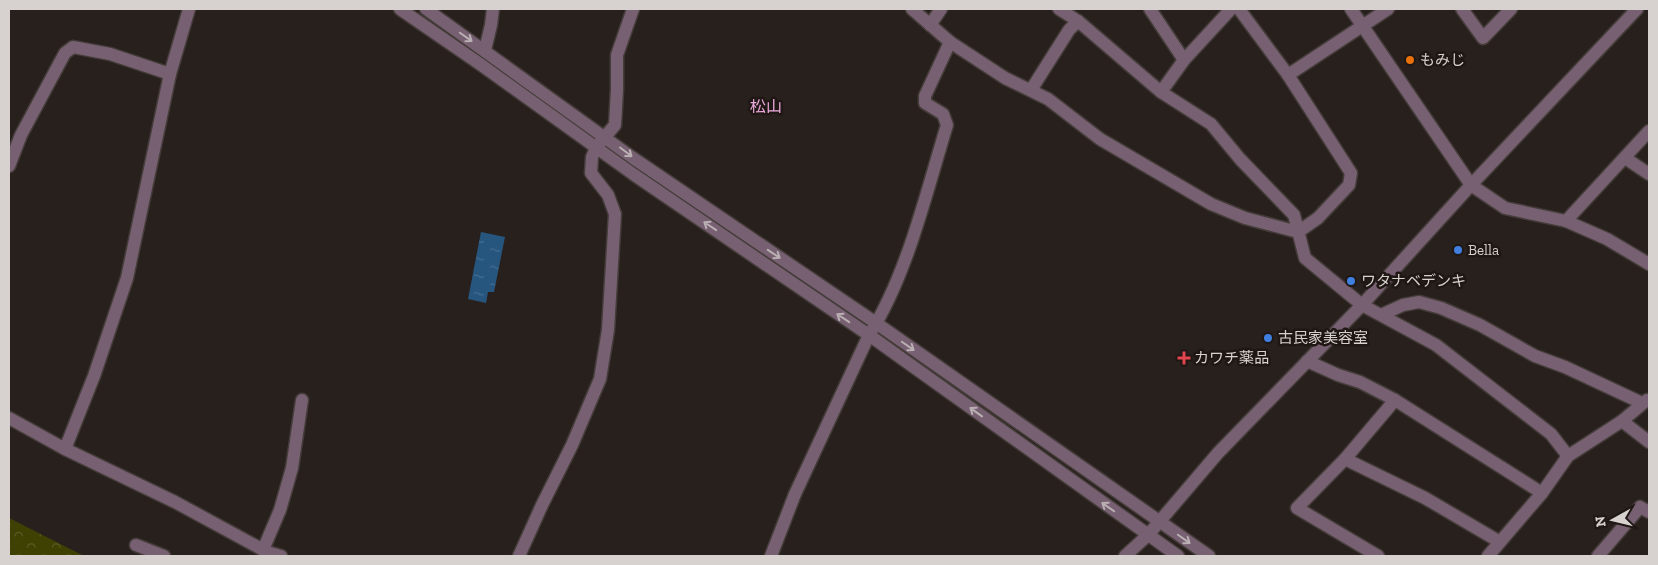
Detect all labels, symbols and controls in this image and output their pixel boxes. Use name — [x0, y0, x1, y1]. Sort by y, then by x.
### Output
one-way arrow — [458, 32, 472, 42]
place label: もみじ — [1420, 51, 1465, 69]
marker: もみじ — [1404, 54, 1416, 66]
district label: 松山 — [750, 97, 782, 116]
one-way arrow — [619, 147, 633, 157]
one-way arrow — [703, 221, 717, 231]
place label: Bella — [1468, 241, 1499, 259]
marker: Bella — [1452, 244, 1464, 256]
one-way arrow — [767, 249, 781, 259]
place label: ワタナベデンキ — [1361, 272, 1466, 290]
marker: ワタナベデンキ — [1345, 275, 1357, 287]
one-way arrow — [837, 313, 851, 323]
place label: 古民家美容室 — [1278, 329, 1368, 347]
marker: 古民家美容室 — [1262, 332, 1274, 344]
one-way arrow — [901, 341, 915, 351]
place label: カワチ薬品 — [1194, 349, 1269, 367]
marker: カワチ薬品 — [1178, 352, 1190, 364]
one-way arrow — [970, 407, 983, 418]
north arrow — [1588, 495, 1638, 545]
one-way arrow — [1101, 502, 1115, 512]
text: N — [1591, 515, 1610, 528]
one-way arrow — [1177, 534, 1191, 544]

